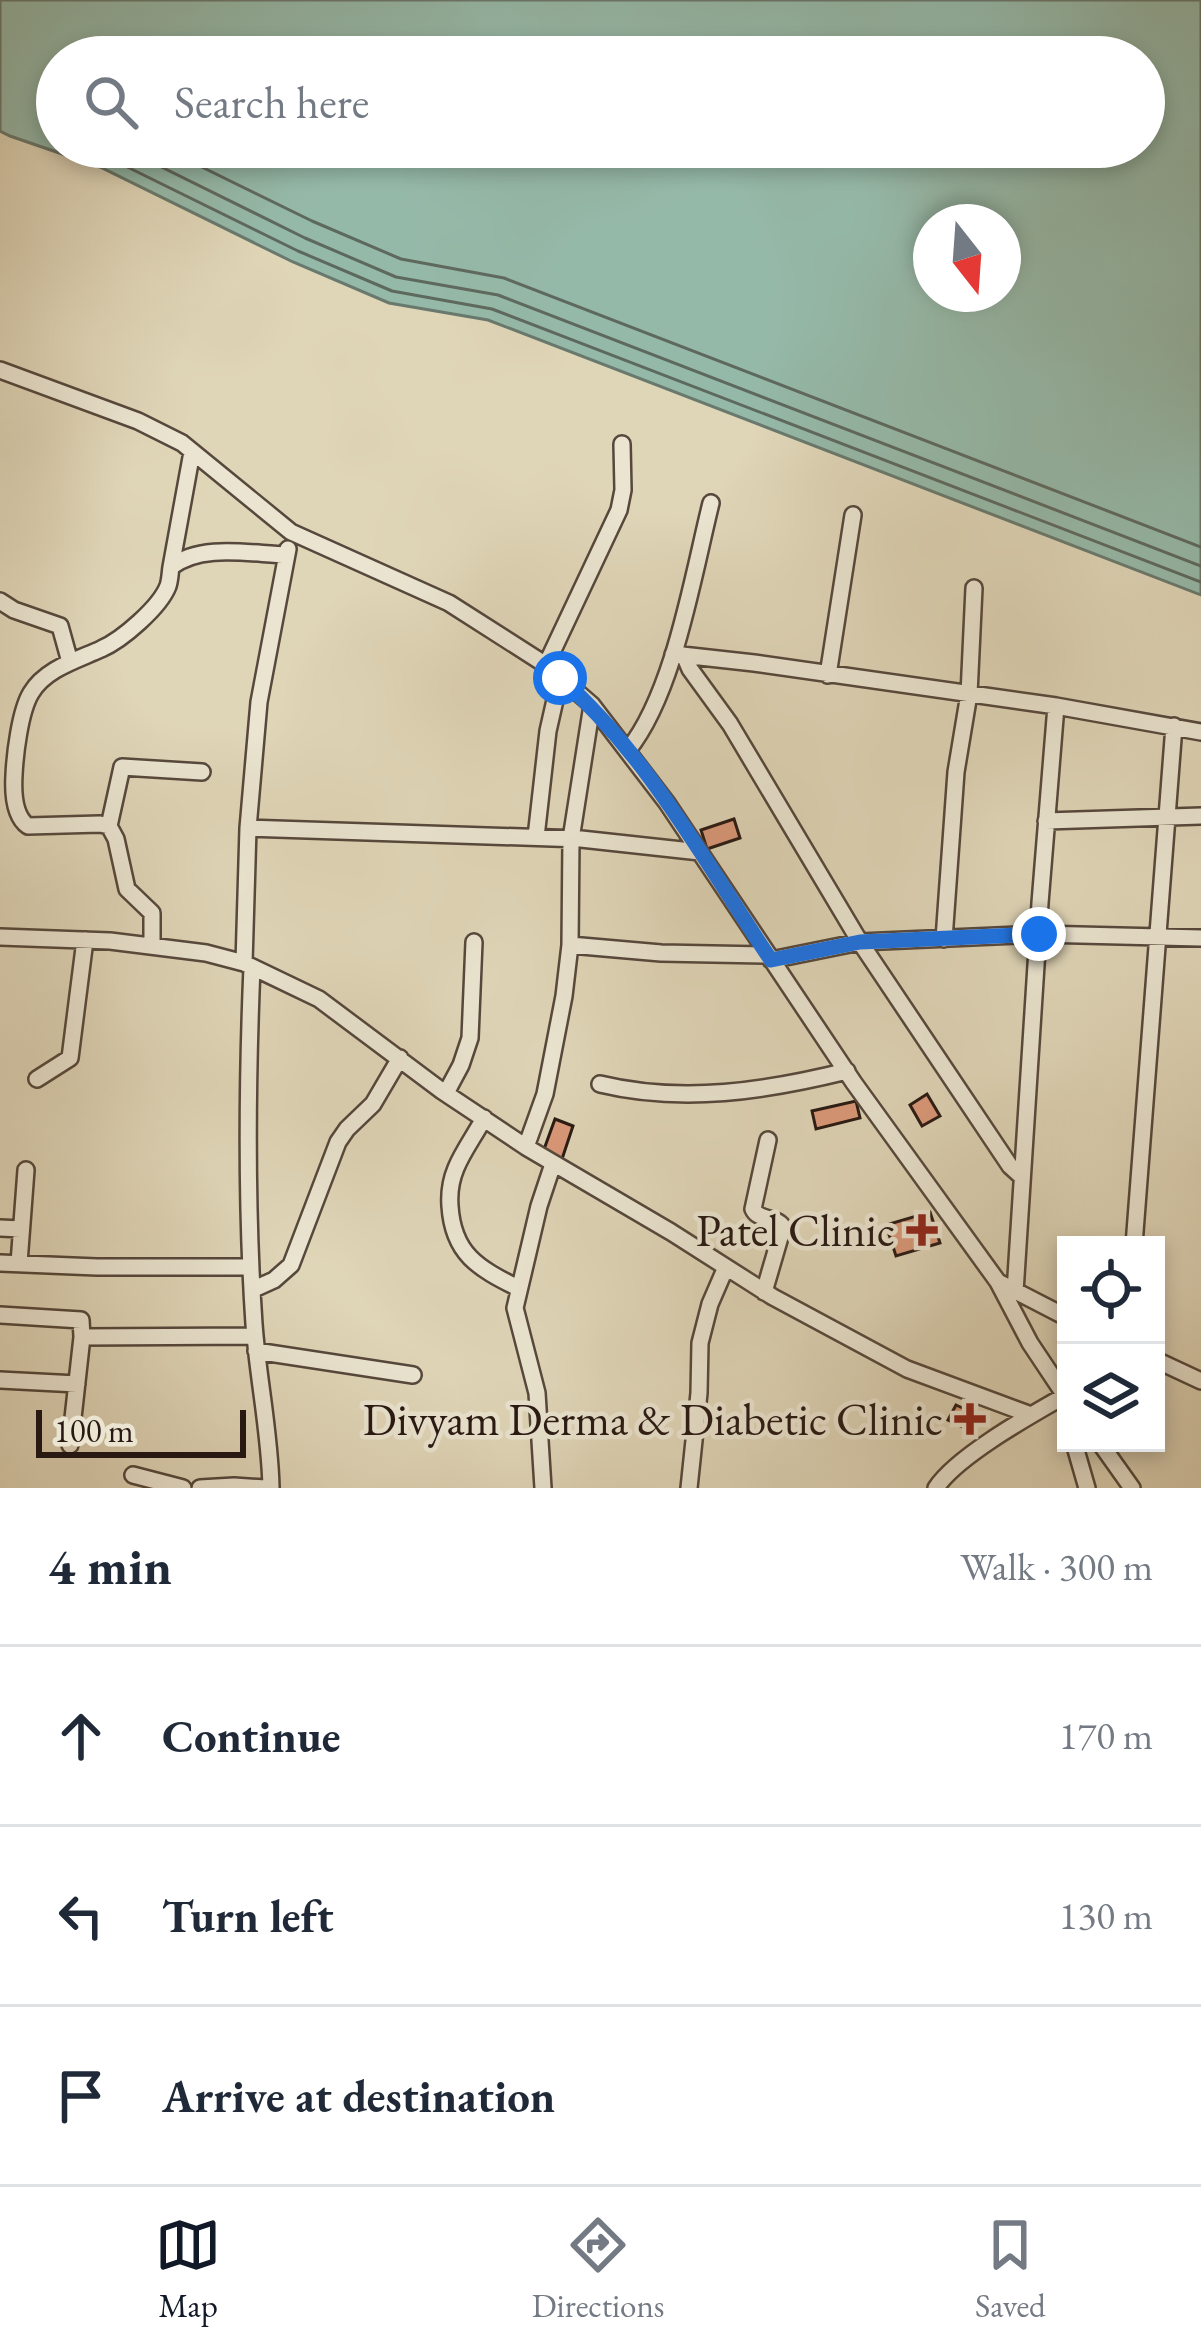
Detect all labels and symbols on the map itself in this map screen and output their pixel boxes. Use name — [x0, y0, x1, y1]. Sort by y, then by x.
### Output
north arrow — [913, 204, 1021, 312]
route start — [533, 651, 587, 705]
route end — [1012, 907, 1066, 961]
place label: Patel Clinic — [696, 1201, 895, 1259]
marker: Patel Clinic — [906, 1214, 938, 1246]
place label: Divyam Derma & Diabetic Clinic — [363, 1390, 943, 1448]
marker: Divyam Derma & Diabetic Clinic — [954, 1403, 986, 1435]
scale bar — [36, 1404, 246, 1457]

